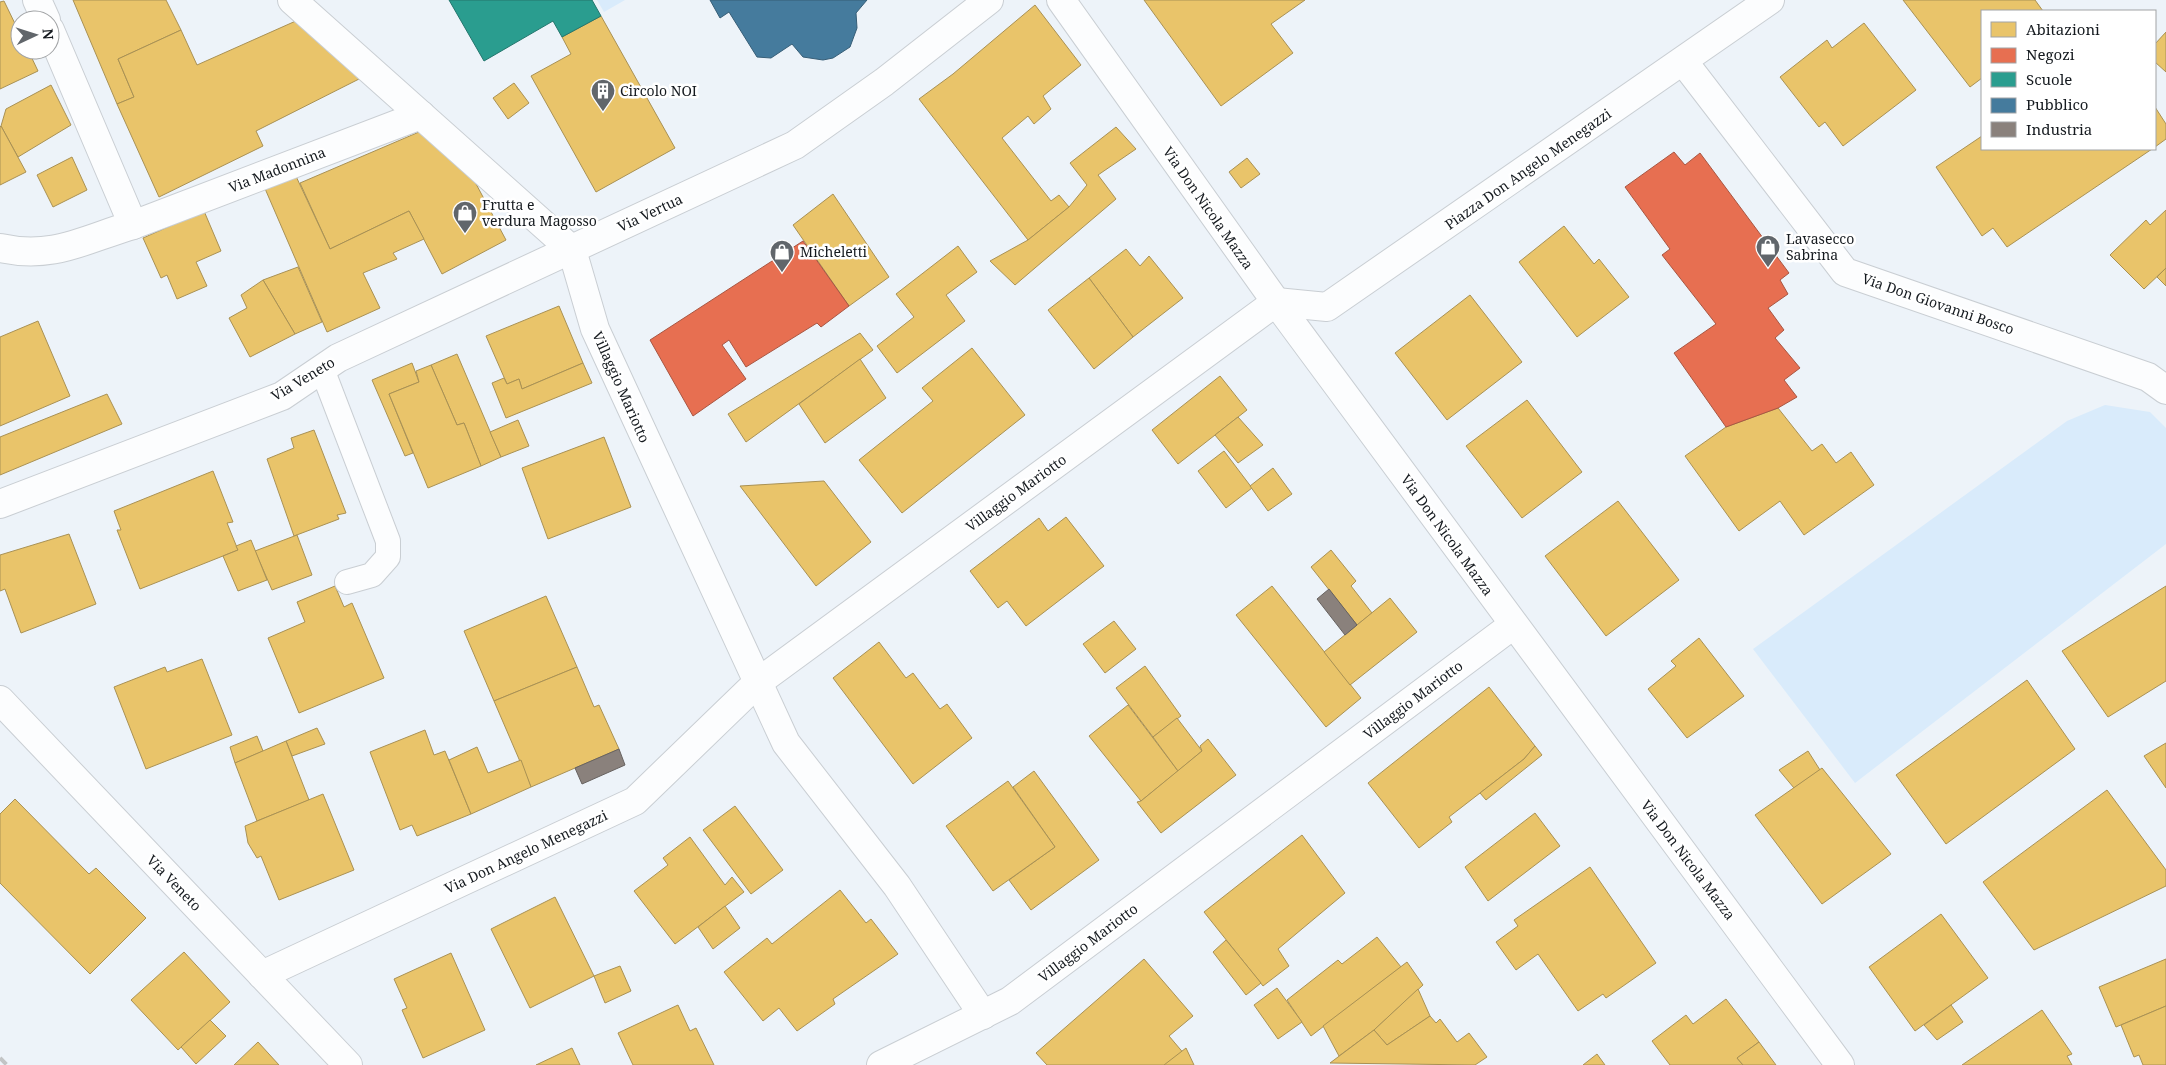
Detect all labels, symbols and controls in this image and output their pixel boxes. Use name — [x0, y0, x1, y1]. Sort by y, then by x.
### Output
north arrow — [10, 10, 60, 60]
legend — [1981, 10, 2156, 150]
text: Abitazioni — [2026, 19, 2100, 39]
text: N — [39, 28, 58, 40]
text: Negozi — [2026, 44, 2075, 64]
text: Scuole — [2026, 69, 2072, 89]
building icon: Circolo NOI — [590, 78, 616, 112]
place label: Circolo NOI — [620, 81, 697, 100]
text: Pubblico — [2026, 94, 2089, 114]
street label: Piazza Don Angelo Menegazzi — [1441, 103, 1615, 233]
text: Industria — [2026, 119, 2092, 139]
street label: Via Madonnina — [226, 142, 328, 197]
street label: Via Don Nicola Mazza — [1159, 143, 1258, 273]
street label: Via Vertua — [614, 189, 686, 236]
place label: Frutta e verdura Magosso — [482, 195, 597, 230]
shop icon: Frutta e verdura Magosso — [452, 200, 478, 234]
place label: Lavasecco Sabrina — [1786, 229, 1854, 264]
shop icon: Lavasecco Sabrina — [1755, 234, 1781, 268]
shop icon: Micheletti — [769, 239, 795, 273]
place label: Micheletti — [800, 242, 868, 261]
street label: Via Don Giovanni Bosco — [1860, 269, 2017, 338]
street label: Villaggio Mariotto — [588, 328, 655, 445]
street label: Via Veneto — [267, 352, 338, 405]
street label: Villaggio Mariotto — [962, 450, 1070, 536]
street label: Via Don Nicola Mazza — [1397, 470, 1498, 599]
street label: Villaggio Mariotto — [1359, 656, 1466, 743]
street label: Via Don Nicola Mazza — [1637, 796, 1740, 924]
street label: Via Don Angelo Menegazzi — [441, 805, 611, 898]
street label: Via Veneto — [143, 850, 206, 915]
street label: Villaggio Mariotto — [1034, 899, 1141, 986]

